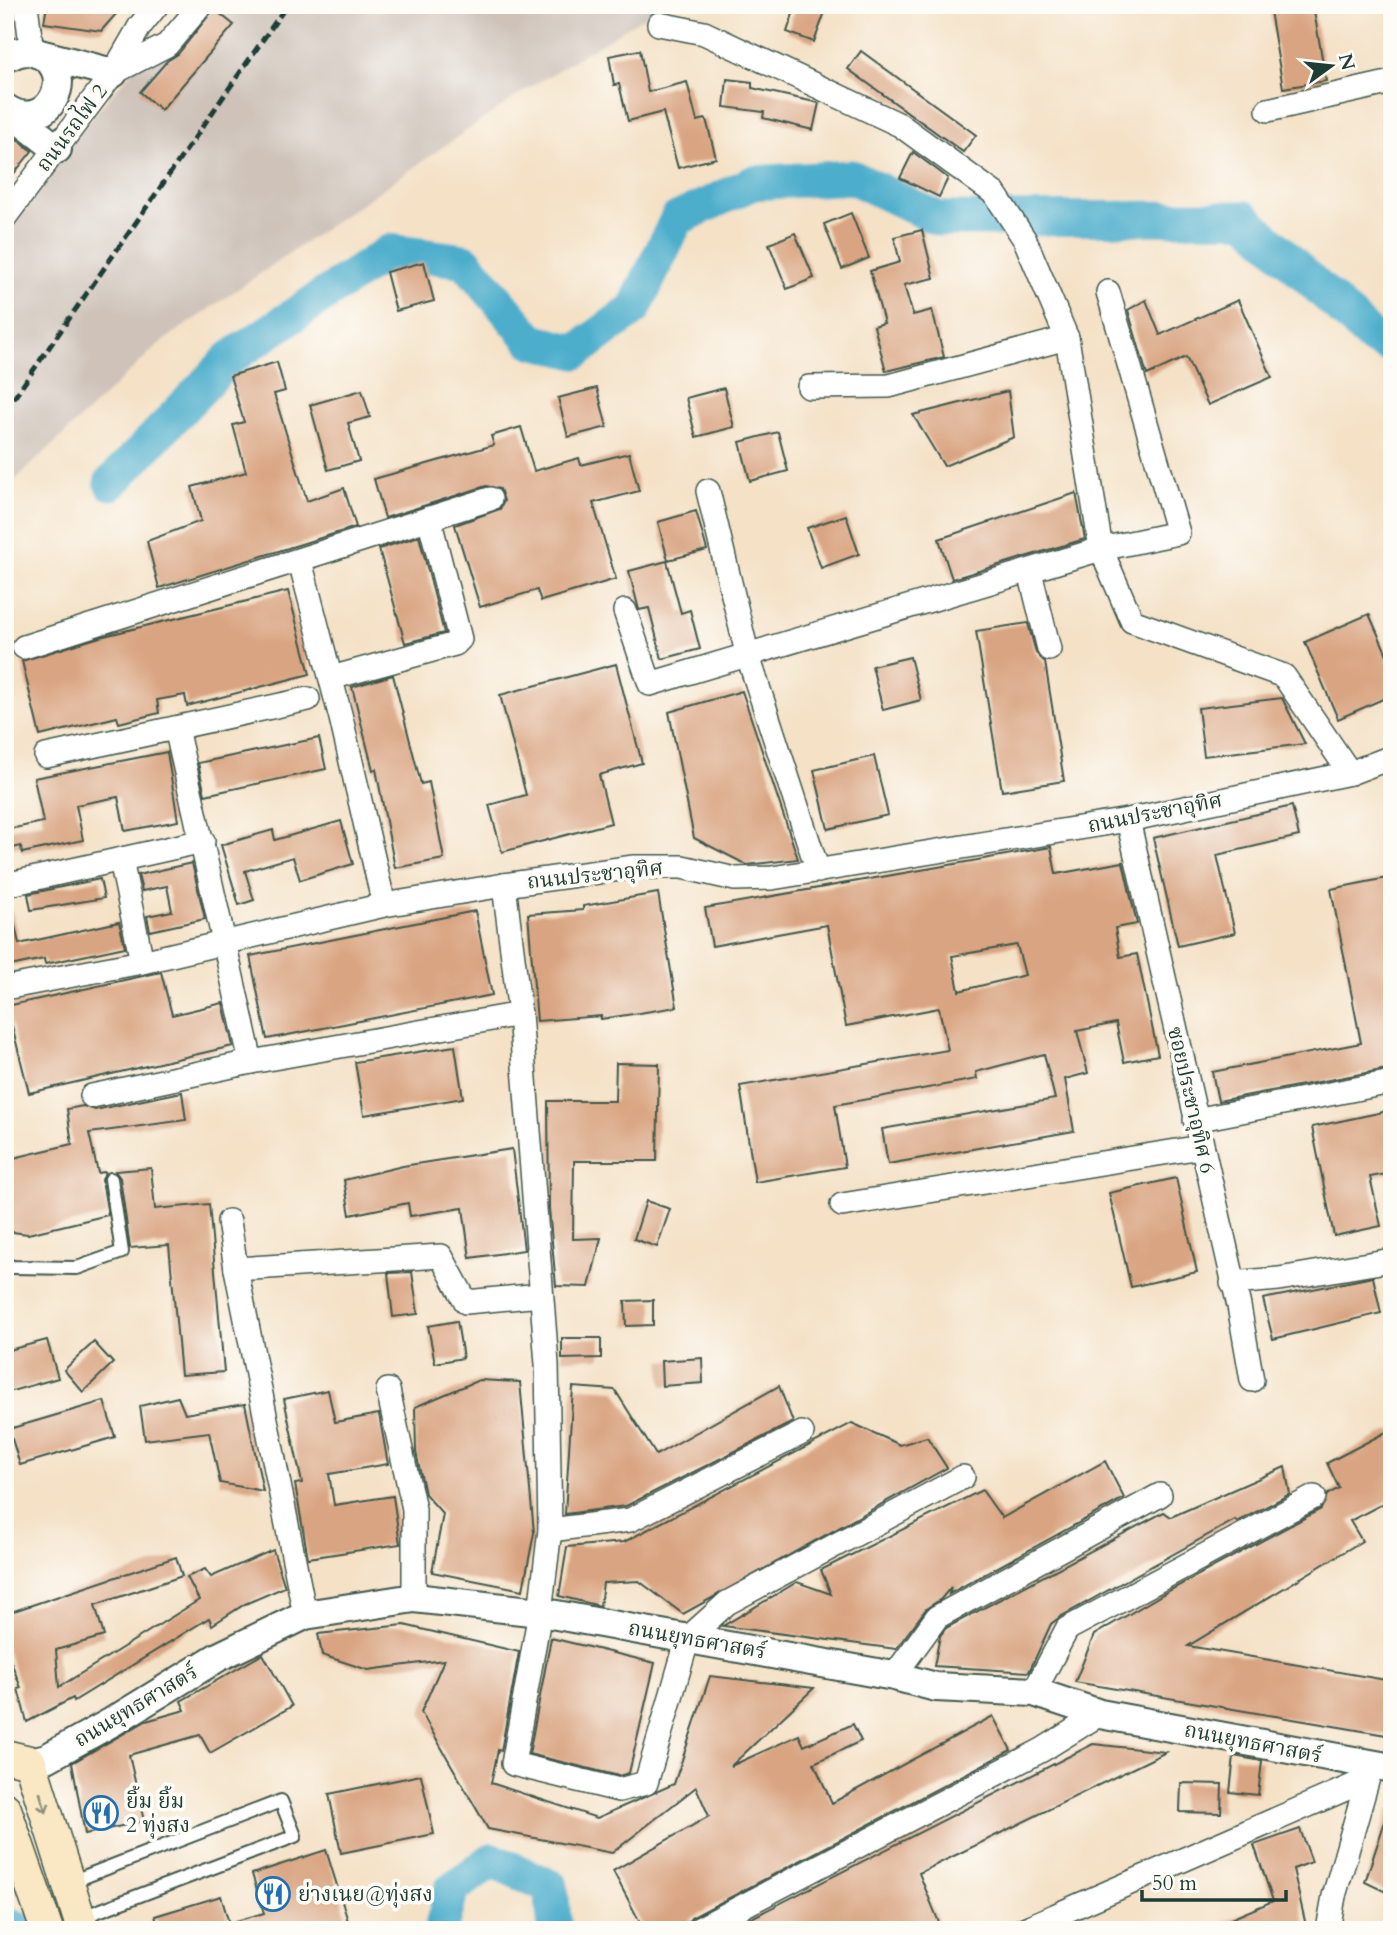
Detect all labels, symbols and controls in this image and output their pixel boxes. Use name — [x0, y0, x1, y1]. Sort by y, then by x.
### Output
north arrow — [1296, 32, 1366, 102]
text: N — [1332, 51, 1361, 74]
street label: ถนนรถไฟ 2 — [29, 78, 115, 178]
street label: ถนนประชาอุทิศ — [1085, 786, 1225, 840]
street label: ถนนประชาอุทิศ — [526, 853, 664, 897]
street label: ซอยประชาอุทิศ 6 — [1160, 1024, 1222, 1176]
street label: ถนนยุทธศาสตร์ — [626, 1614, 769, 1667]
street label: ถนนยุทธศาสตร์ — [69, 1657, 204, 1754]
street label: ถนนยุทธศาสตร์ — [1182, 1715, 1325, 1771]
place label: ยิ้ม ยิ้ม 2 ทุ่งสง — [126, 1785, 190, 1840]
one-way arrow — [38, 1791, 50, 1813]
restaurant icon: ยิ้ม ยิ้ม 2 ทุ่งสง — [82, 1794, 120, 1832]
scale bar — [1142, 1858, 1285, 1902]
text: 50 m — [1152, 1869, 1197, 1898]
restaurant icon: ย่างเนย@ทุ่งสง — [254, 1875, 292, 1913]
place label: ย่างเนย@ทุ่งสง — [298, 1880, 433, 1909]

